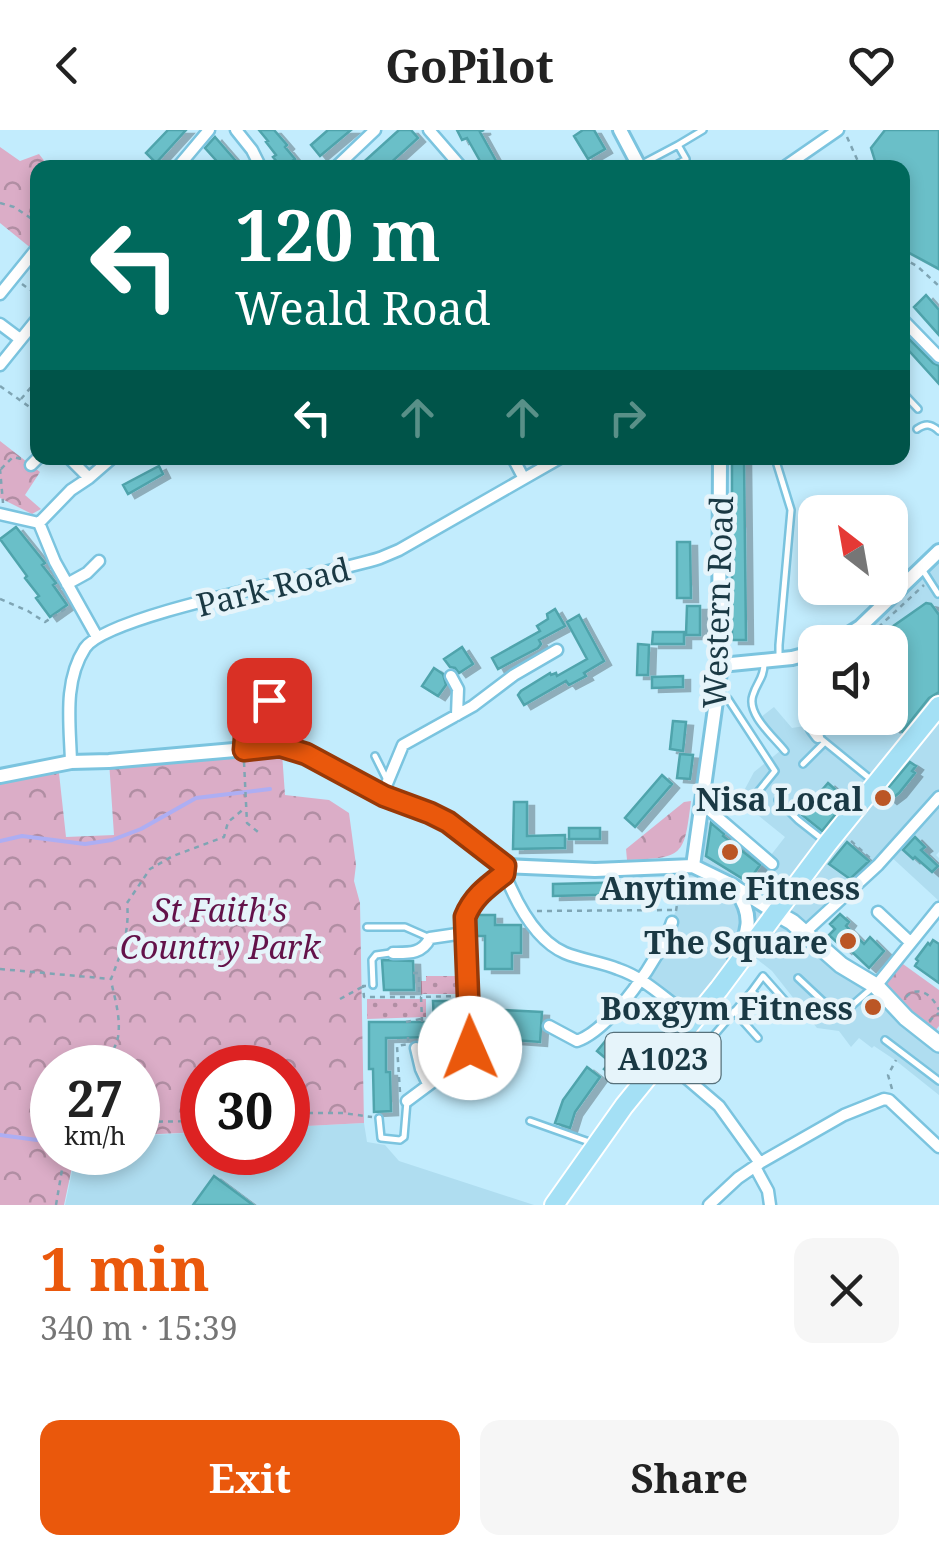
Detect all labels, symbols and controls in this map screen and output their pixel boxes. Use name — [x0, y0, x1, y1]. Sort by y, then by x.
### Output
text: GoPilot — [385, 35, 554, 96]
icon: back — [40, 38, 95, 93]
icon: heart — [844, 38, 899, 93]
text: 120 m — [235, 186, 441, 282]
icon: left — [70, 200, 200, 330]
text: Weald Road — [235, 277, 491, 338]
icon: left — [285, 390, 340, 445]
icon: ahead — [390, 390, 445, 445]
icon: ahead — [495, 390, 550, 445]
icon: right — [600, 390, 655, 445]
street label: Western Road — [692, 495, 742, 709]
north arrow — [798, 495, 908, 605]
map controls — [798, 495, 908, 735]
street label: Park Road — [192, 546, 355, 626]
button: sound — [798, 625, 908, 735]
pin — [227, 658, 312, 743]
icon: arrive — [242, 673, 297, 728]
place label: Nisa Local — [696, 777, 863, 820]
marker: Nisa Local — [872, 787, 894, 809]
marker: Anytime Fitness — [719, 841, 741, 863]
place label: Anytime Fitness — [600, 866, 860, 909]
park label: St Faith's Country Park — [120, 888, 322, 968]
place label: The Square — [644, 920, 828, 963]
marker: The Square — [837, 930, 859, 952]
place label: Boxgym Fitness — [600, 986, 853, 1029]
position arrow — [418, 996, 522, 1100]
marker: Boxgym Fitness — [862, 996, 884, 1018]
road number: A1023 — [606, 1033, 720, 1083]
speed limit sign: 30 — [180, 1045, 310, 1175]
text: 27 — [67, 1064, 123, 1132]
text: km/h — [64, 1118, 126, 1152]
text: 1 min — [40, 1227, 210, 1309]
button: close — [794, 1238, 899, 1343]
text: 340 m · 15:39 — [40, 1306, 238, 1349]
button: Exit — [40, 1420, 460, 1535]
button: Share — [480, 1420, 899, 1535]

